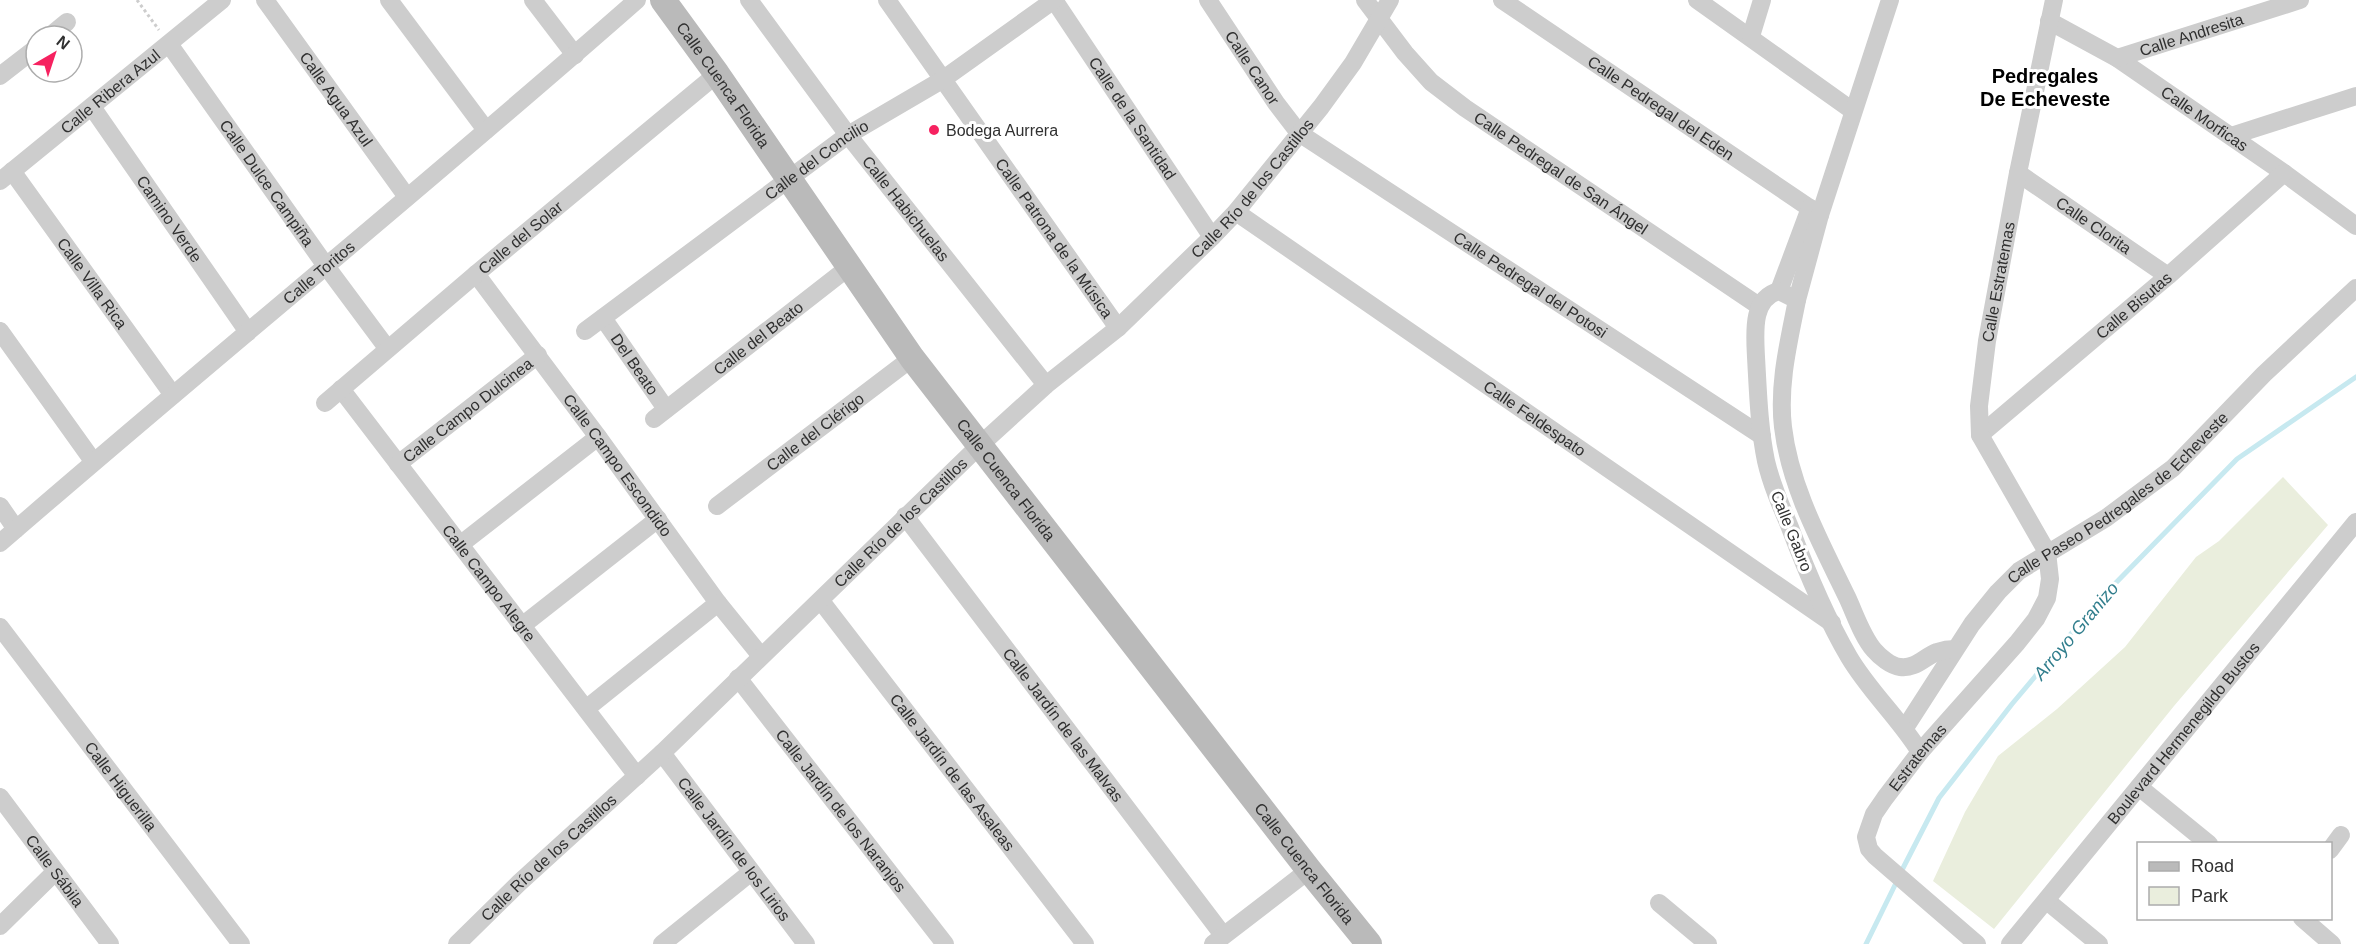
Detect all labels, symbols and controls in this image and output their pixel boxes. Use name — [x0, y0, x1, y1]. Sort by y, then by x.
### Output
street label: Calle Andresita — [2138, 11, 2245, 59]
street label: Calle Cuenca Florida — [673, 19, 773, 151]
north arrow — [24, 24, 84, 84]
street label: Calle Canor — [1222, 28, 1283, 108]
text: N — [53, 32, 73, 53]
street label: Calle Ribera Azul — [57, 46, 163, 137]
street label: Calle Agua Azul — [296, 49, 376, 150]
street label: Calle Pedregal del Eden — [1584, 53, 1737, 163]
street label: Calle de la Santidad — [1086, 54, 1179, 183]
district label: Pedregales De Echeveste — [1980, 65, 2110, 110]
street label: Calle Morficas — [2158, 83, 2251, 155]
street label: Calle Pedregal de San Ángel — [1471, 109, 1651, 238]
street label: Calle Río de los Castillos — [1188, 116, 1317, 261]
street label: Calle Dulce Campiña — [216, 117, 317, 249]
street label: Calle del Concilio — [762, 117, 872, 203]
place label: Bodega Aurrera — [946, 122, 1058, 139]
marker: Bodega Aurrera — [927, 123, 941, 137]
street label: Calle Habichuelas — [859, 153, 952, 265]
street label: Calle Patrona de la Música — [992, 155, 1116, 321]
street label: Camino Verde — [133, 173, 205, 266]
street label: Calle Clorita — [2053, 194, 2134, 257]
street label: Calle del Solar — [475, 198, 567, 278]
street label: Calle Estratemas — [1979, 220, 2018, 343]
street label: Calle Pedregal del Potosi — [1450, 229, 1610, 341]
street label: Calle Villa Rica — [54, 235, 130, 332]
street label: Calle Toritos — [280, 238, 358, 308]
street label: Calle Bisutas — [2093, 269, 2175, 342]
street label: Calle del Beato — [710, 298, 807, 378]
street label: Del Beato — [607, 331, 662, 398]
street label: Calle Campo Dulcinea — [400, 355, 536, 466]
street label: Calle Feldespato — [1480, 377, 1589, 460]
street label: Calle del Clérigo — [763, 390, 867, 474]
street label: Calle Campo Escondido — [560, 391, 675, 540]
street label: Calle Paseo Pedregales de Echeveste — [2004, 409, 2231, 587]
street label: Calle Cuenca Florida — [953, 416, 1058, 544]
street label: Calle Río de los Castillos — [831, 455, 971, 591]
street label: Calle Gabro — [1768, 488, 1815, 574]
street label: Calle Campo Alegre — [439, 521, 539, 645]
water label: Arroyo Granizo — [2029, 578, 2123, 685]
street label: Boulevard Hermenegildo Bustos — [2104, 639, 2263, 827]
street label: Calle Jardín de las Malvas — [999, 645, 1127, 805]
street label: Calle Jardín de las Asaleas — [887, 691, 1018, 854]
street label: Estratemas — [1886, 721, 1950, 794]
street label: Calle Jardín de los Naranjos — [772, 726, 909, 895]
street label: Calle Higuerilla — [81, 738, 160, 835]
street label: Calle Jardín de los Lirios — [674, 774, 793, 924]
street label: Calle Río de los Castillos — [478, 791, 620, 924]
street label: Calle Cuenca Florida — [1251, 800, 1357, 928]
street label: Calle Sábila — [22, 832, 87, 910]
legend — [2137, 842, 2332, 920]
text: Road — [2191, 856, 2234, 876]
text: Park — [2191, 886, 2229, 906]

